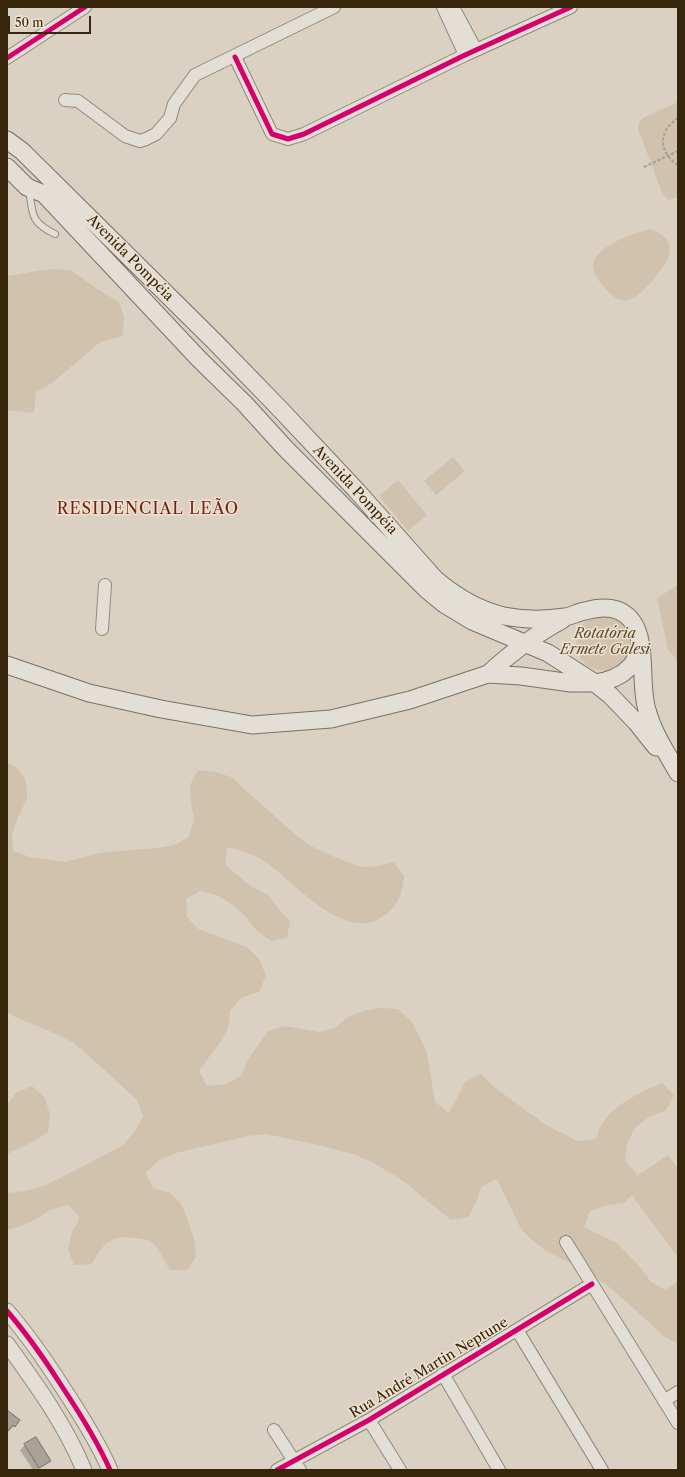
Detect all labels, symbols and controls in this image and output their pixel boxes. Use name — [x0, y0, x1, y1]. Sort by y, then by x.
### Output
scale bar — [10, 8, 93, 34]
text: 50 m — [15, 15, 44, 30]
street label: Avenida Pompéia — [83, 211, 177, 305]
street label: Avenida Pompéia — [309, 442, 401, 538]
district label: RESIDENCIAL LEÃO — [57, 499, 239, 519]
park label: Rotatória Ermete Galesi — [560, 626, 650, 658]
street label: Rua André Martin Neptune — [347, 1314, 511, 1422]

